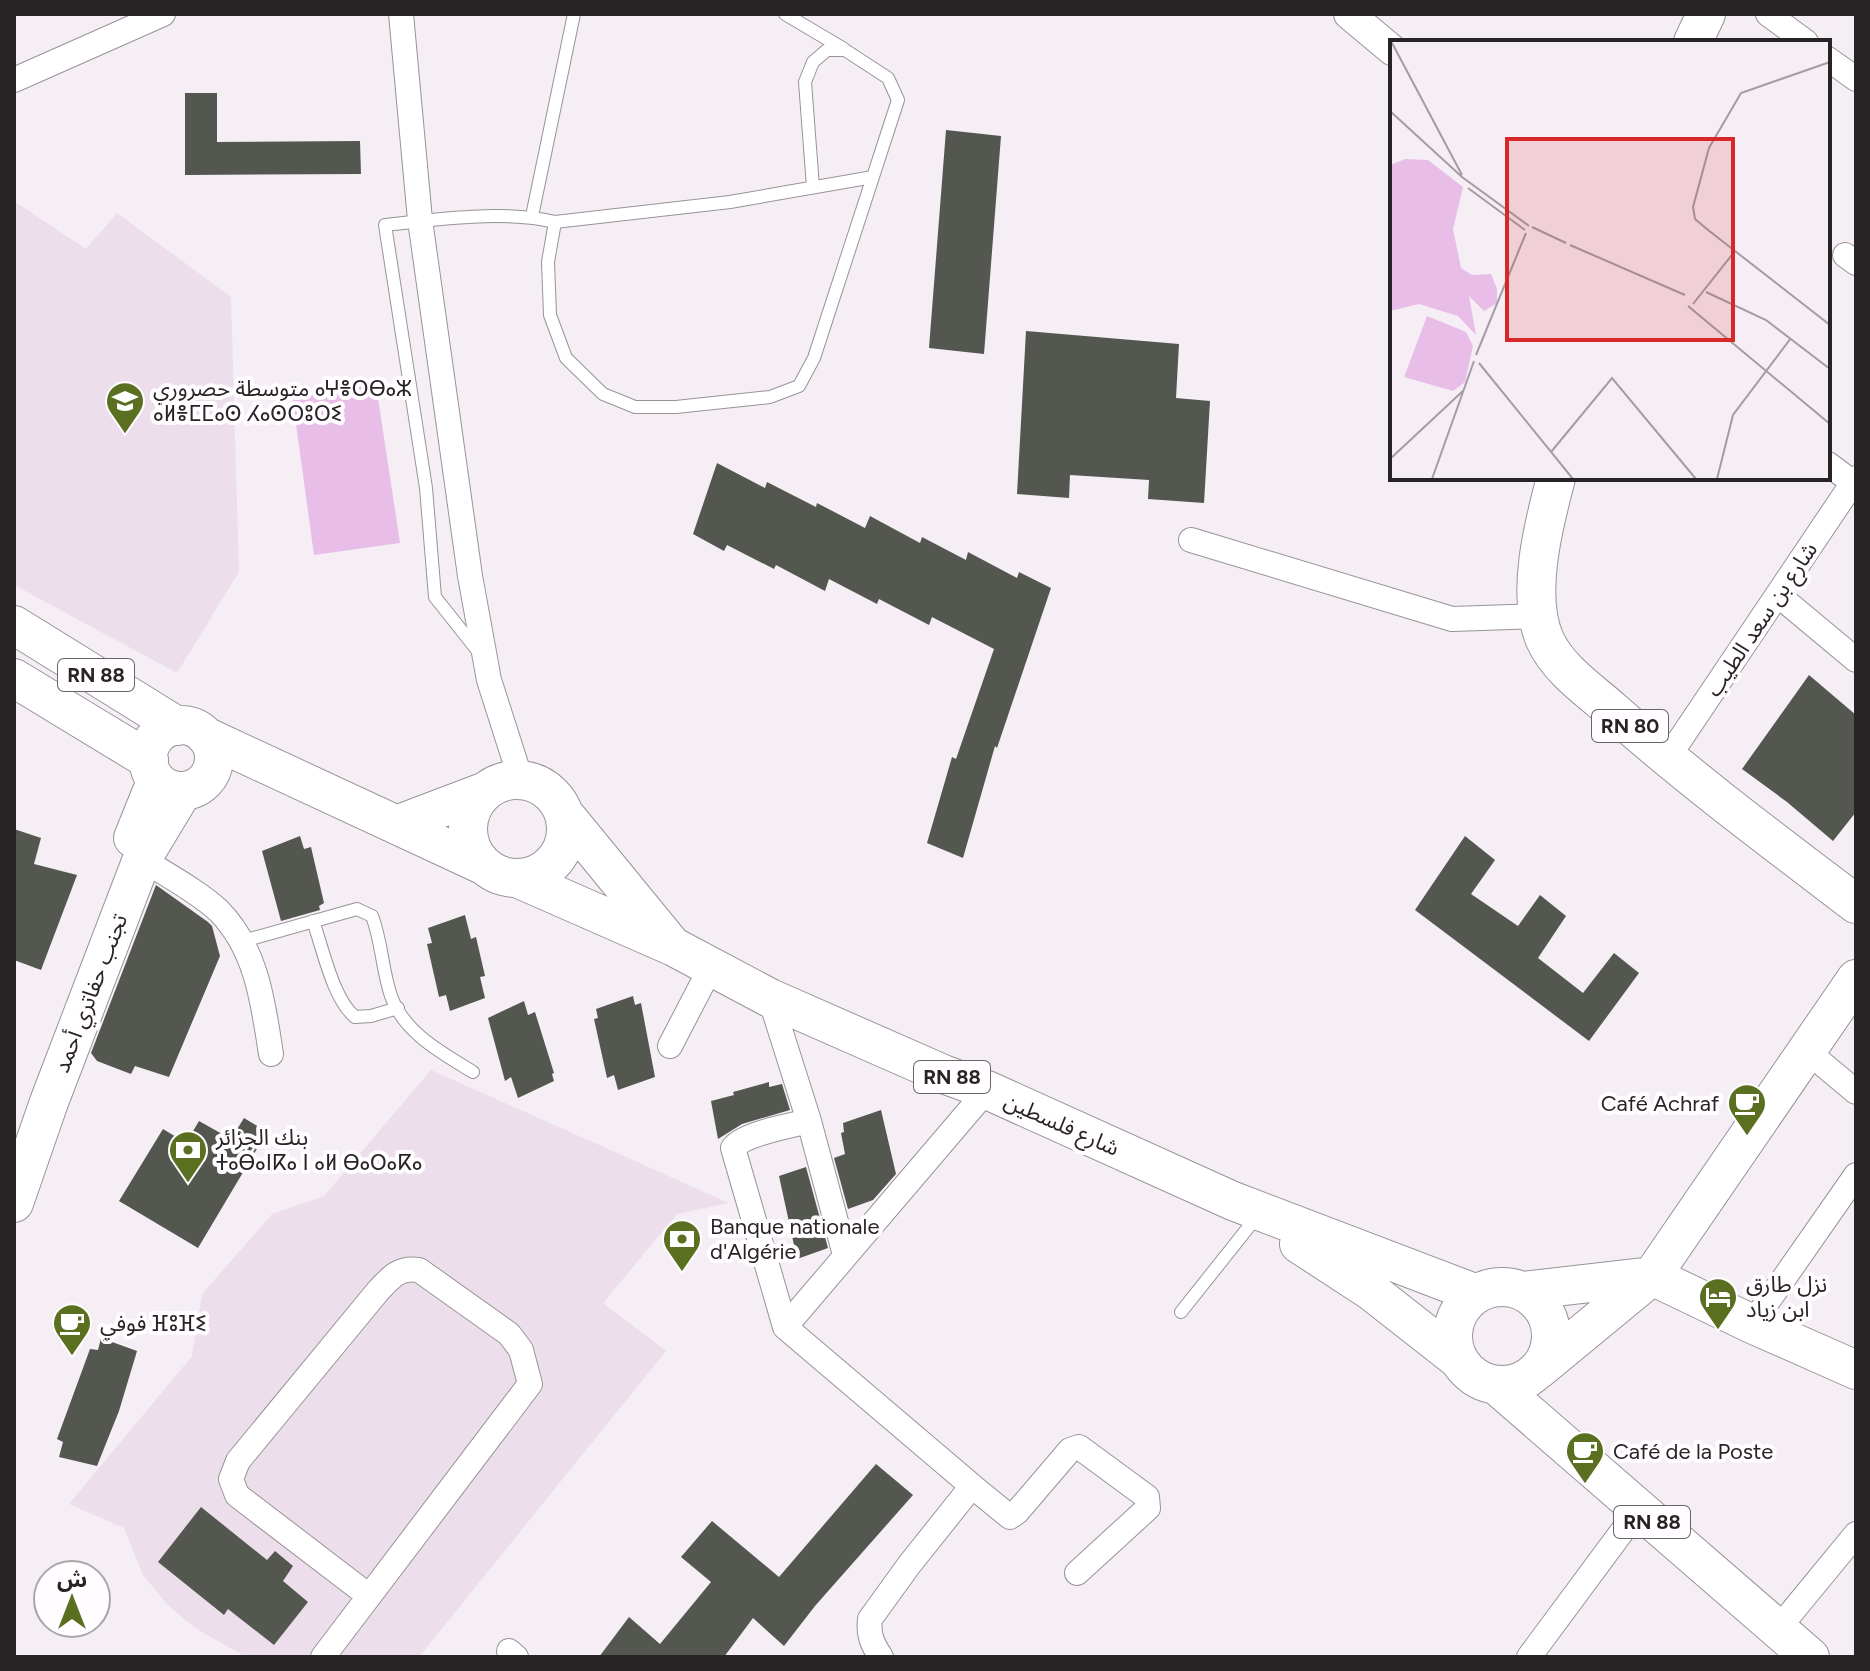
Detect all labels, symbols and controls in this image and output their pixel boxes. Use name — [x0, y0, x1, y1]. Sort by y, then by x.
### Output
inset map — [1390, 40, 1830, 480]
place label: متوسطة حصروري ⴰⵖⴻⵔⴱⴰⵣ ⴰⵍⴻⵎⵎⴰⵙ ⵃⴰⵙⵔⵓⵔⵉ — [153, 375, 412, 427]
school or university icon: متوسطة حصروري ⴰⵖⴻⵔⴱⴰⵣ ⴰⵍⴻⵎⵎⴰⵙ ⵃⴰⵙⵔⵓⵔⵉ — [104, 380, 146, 435]
street label: شارع بن سعد الطيب — [1700, 537, 1826, 703]
road number: RN 88 — [58, 659, 134, 691]
road number: RN 80 — [1592, 710, 1668, 742]
street label: تجنب حفاتري أحمد — [48, 910, 136, 1077]
road number: RN 88 — [914, 1061, 990, 1093]
cafe icon: Café Achraf — [1726, 1082, 1768, 1137]
street label: شارع فلسطين — [999, 1087, 1124, 1165]
place label: Café Achraf — [1601, 1090, 1720, 1117]
place label: بنك الجزائر ⵜⴰⴱⴰⵏⴽⴰ ⵏ ⴰⵍ ⴱⴰⵔⴰⴽⴰ — [215, 1124, 422, 1176]
bank icon: بنك الجزائر ⵜⴰⴱⴰⵏⴽⴰ ⵏ ⴰⵍ ⴱⴰⵔⴰⴽⴰ — [167, 1129, 209, 1184]
place label: Banque nationale d'Algérie — [710, 1213, 879, 1265]
bank icon: Banque nationale d'Algérie — [661, 1218, 703, 1273]
place label: نزل طارق ابن زياد — [1746, 1271, 1827, 1323]
hotel icon: نزل طارق ابن زياد — [1697, 1276, 1739, 1331]
cafe icon: فوفي ⴼⵓⴼⵉ — [51, 1302, 93, 1357]
place label: فوفي ⴼⵓⴼⵉ — [100, 1310, 207, 1340]
cafe icon: Café de la Poste — [1564, 1430, 1606, 1485]
place label: Café de la Poste — [1613, 1438, 1773, 1465]
road number: RN 88 — [1614, 1506, 1690, 1538]
north arrow — [32, 1559, 112, 1639]
text: ش — [57, 1566, 87, 1593]

